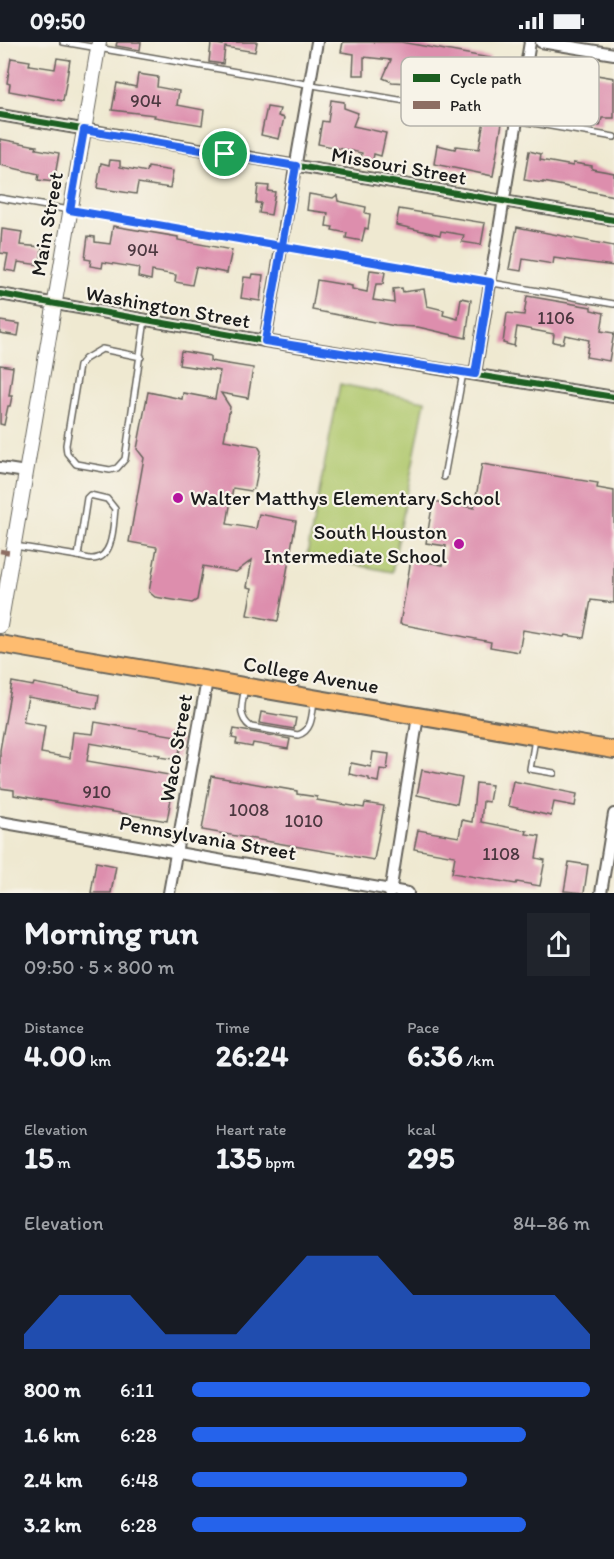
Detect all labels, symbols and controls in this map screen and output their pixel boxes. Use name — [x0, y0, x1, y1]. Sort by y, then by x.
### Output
text: 09:50 — [30, 8, 86, 35]
legend — [401, 57, 599, 126]
text: Cycle path — [450, 69, 522, 88]
house number: 904 — [130, 90, 162, 112]
text: Path — [450, 96, 481, 115]
pin — [199, 128, 250, 179]
icon: arrive — [208, 137, 241, 170]
street label: Missouri Street — [329, 141, 469, 190]
street label: Main Street — [25, 170, 68, 278]
house number: 904 — [127, 239, 159, 261]
street label: Washington Street — [84, 280, 253, 333]
house number: 1106 — [537, 307, 575, 329]
place label: Walter Matthys Elementary School — [190, 485, 500, 510]
marker: Walter Matthys Elementary School — [171, 491, 185, 505]
place label: South Houston Intermediate School — [264, 519, 447, 568]
marker: South Houston Intermediate School — [452, 537, 466, 551]
street label: College Avenue — [241, 650, 381, 699]
street label: Waco Street — [154, 692, 197, 804]
house number: 910 — [83, 781, 111, 803]
house number: 1008 — [229, 799, 269, 821]
street label: Pennsylvania Street — [118, 810, 299, 865]
house number: 1010 — [285, 810, 323, 832]
house number: 1108 — [482, 843, 520, 865]
text: Morning run — [24, 913, 199, 952]
button: share — [527, 913, 590, 976]
text: 09:50 · 5 × 800 m — [24, 955, 175, 979]
text: Distance — [24, 1018, 84, 1037]
text: Time — [216, 1018, 250, 1037]
text: Pace — [407, 1018, 439, 1037]
text: 4.00 — [24, 1037, 86, 1074]
text: 26:24 — [216, 1037, 288, 1074]
text: 6:36 — [407, 1037, 463, 1074]
text: km — [86, 1051, 111, 1070]
text: /km — [463, 1051, 494, 1070]
text: Elevation — [24, 1120, 88, 1139]
text: Heart rate — [216, 1120, 286, 1139]
text: kcal — [407, 1120, 436, 1139]
text: 15 — [24, 1139, 54, 1176]
text: 135 — [216, 1139, 262, 1176]
text: 295 — [407, 1139, 455, 1176]
text: m — [54, 1153, 71, 1172]
text: bpm — [262, 1153, 295, 1172]
text: Elevation — [24, 1211, 103, 1235]
text: 84–86 m — [513, 1211, 590, 1235]
text: 800 m — [24, 1378, 81, 1402]
text: 6:11 — [120, 1378, 154, 1402]
text: 1.6 km — [24, 1423, 80, 1447]
text: 6:28 — [120, 1423, 157, 1447]
text: 2.4 km — [24, 1468, 82, 1492]
text: 6:48 — [120, 1468, 158, 1492]
text: 3.2 km — [24, 1513, 81, 1537]
text: 6:28 — [120, 1513, 157, 1537]

